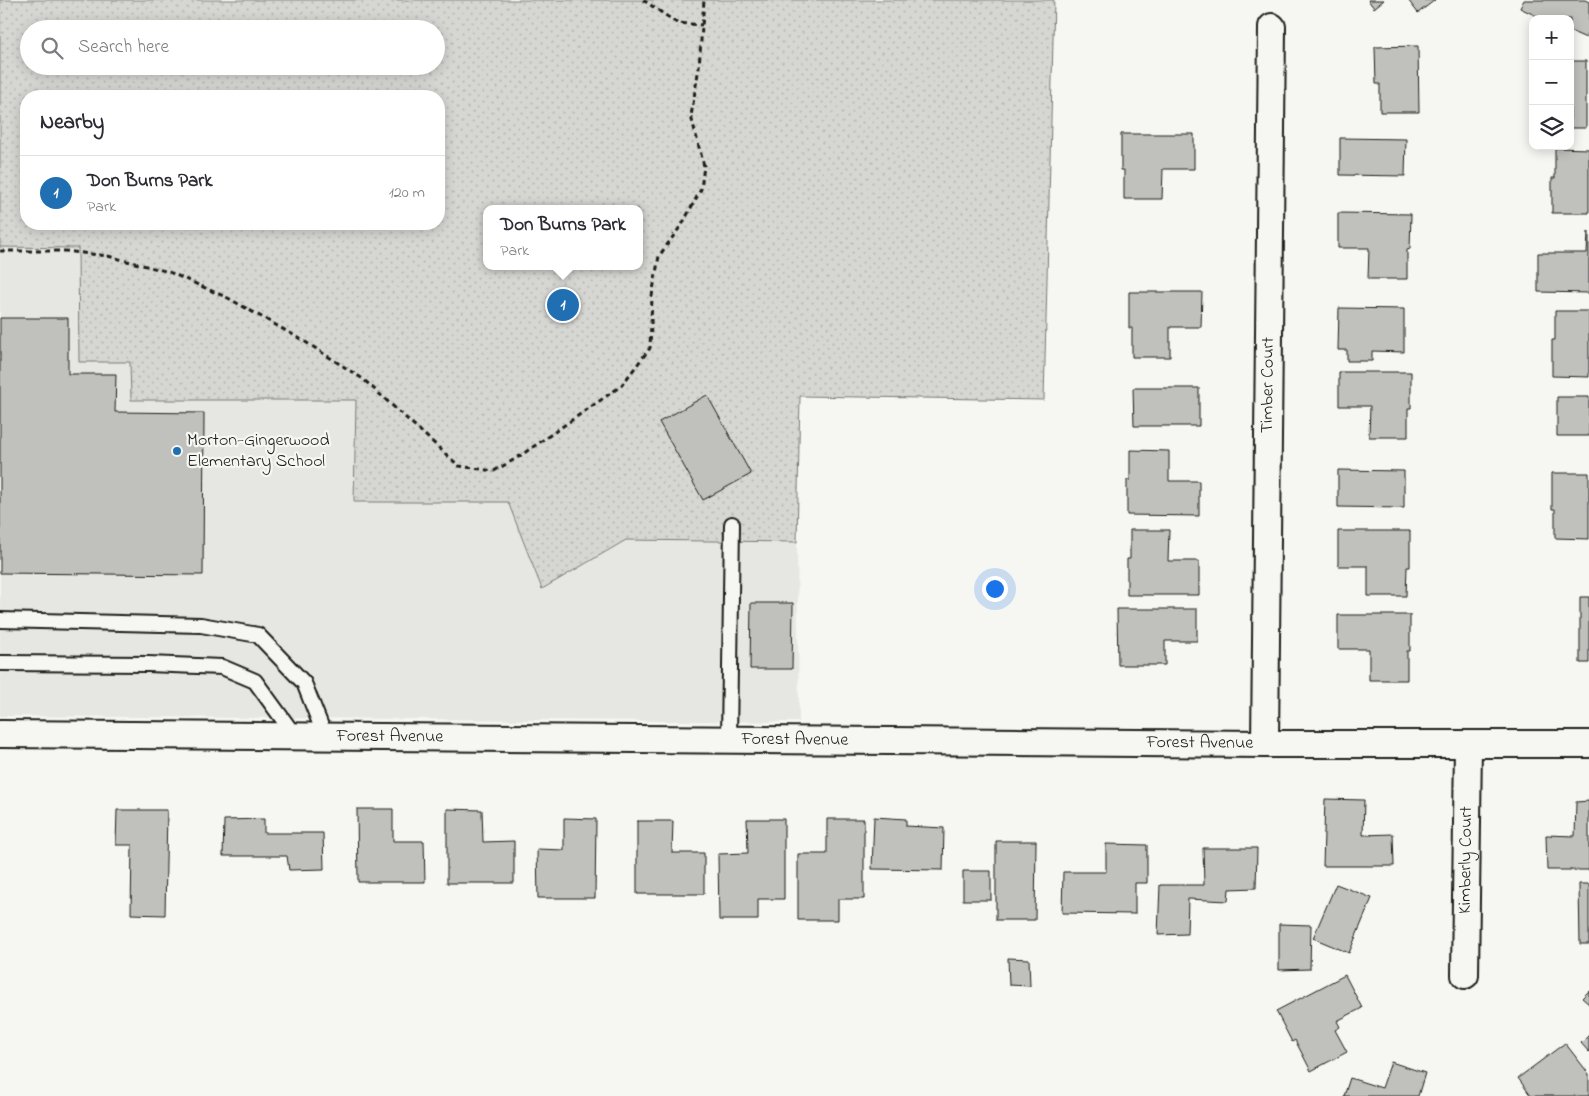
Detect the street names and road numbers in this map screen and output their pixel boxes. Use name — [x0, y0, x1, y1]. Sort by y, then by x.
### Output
street label: Timber Court — [1255, 337, 1282, 433]
street label: Forest Avenue — [336, 724, 444, 751]
street label: Forest Avenue — [741, 727, 849, 754]
street label: Forest Avenue — [1146, 730, 1254, 757]
street label: Kimberly Court — [1453, 806, 1480, 914]

